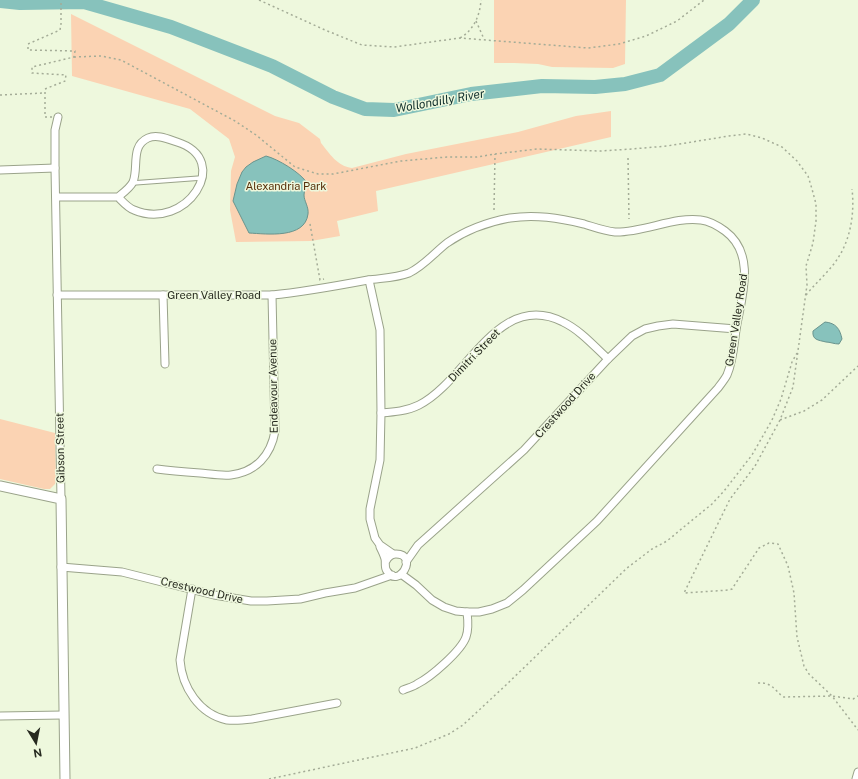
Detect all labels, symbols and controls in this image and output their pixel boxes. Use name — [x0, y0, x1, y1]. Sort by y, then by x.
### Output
water label: Wollondilly River — [395, 86, 486, 116]
park label: Alexandria Park — [245, 180, 327, 192]
street label: Green Valley Road — [723, 273, 749, 367]
street label: Green Valley Road — [167, 289, 261, 301]
street label: Dimitri Street — [446, 326, 502, 384]
street label: Endeavour Avenue — [266, 339, 280, 433]
street label: Crestwood Drive — [532, 370, 598, 440]
street label: Gibson Street — [53, 413, 67, 483]
street label: Crestwood Drive — [160, 575, 244, 605]
north arrow — [16, 723, 56, 763]
text: N — [32, 746, 43, 760]

